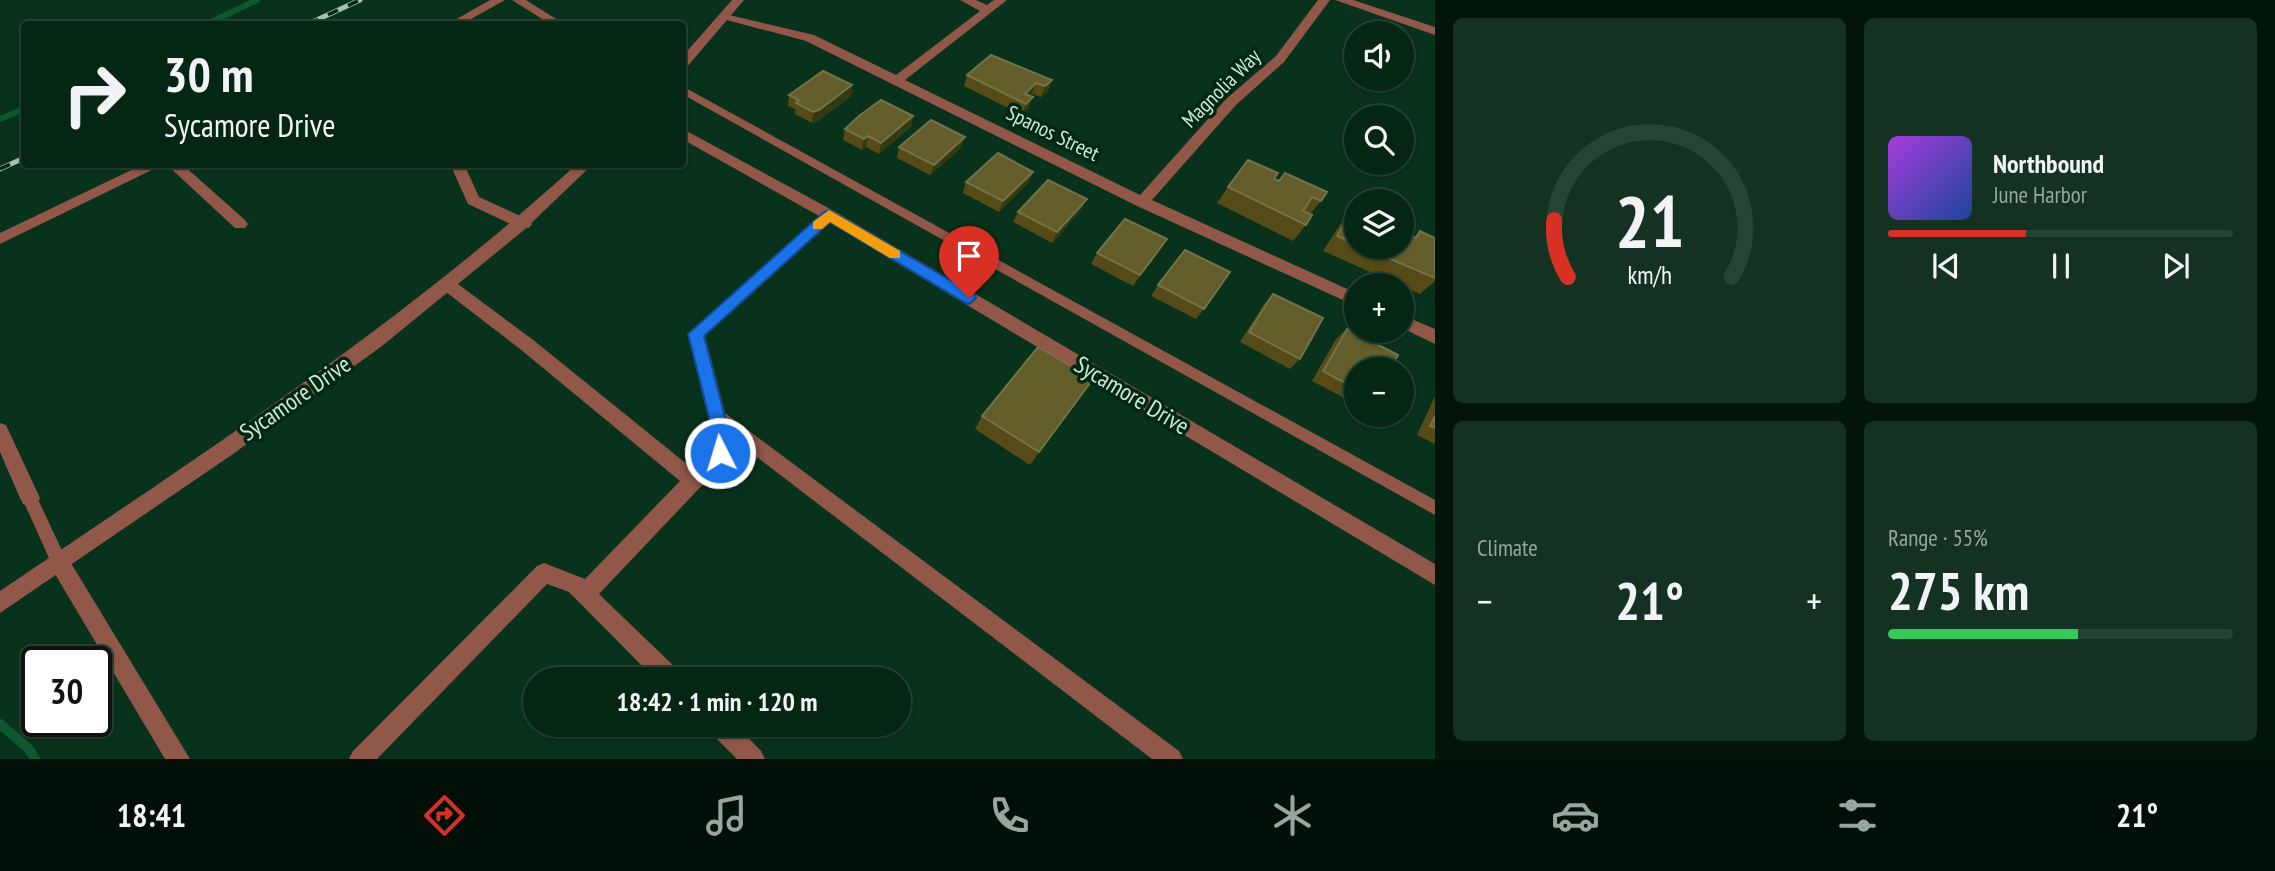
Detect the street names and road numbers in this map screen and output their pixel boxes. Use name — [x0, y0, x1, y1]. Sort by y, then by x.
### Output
street label: Magnolia Way — [1176, 43, 1266, 133]
street label: Spanos Street — [1002, 99, 1104, 167]
street label: Sycamore Drive — [233, 348, 357, 448]
street label: Sycamore Drive — [1069, 349, 1195, 441]

